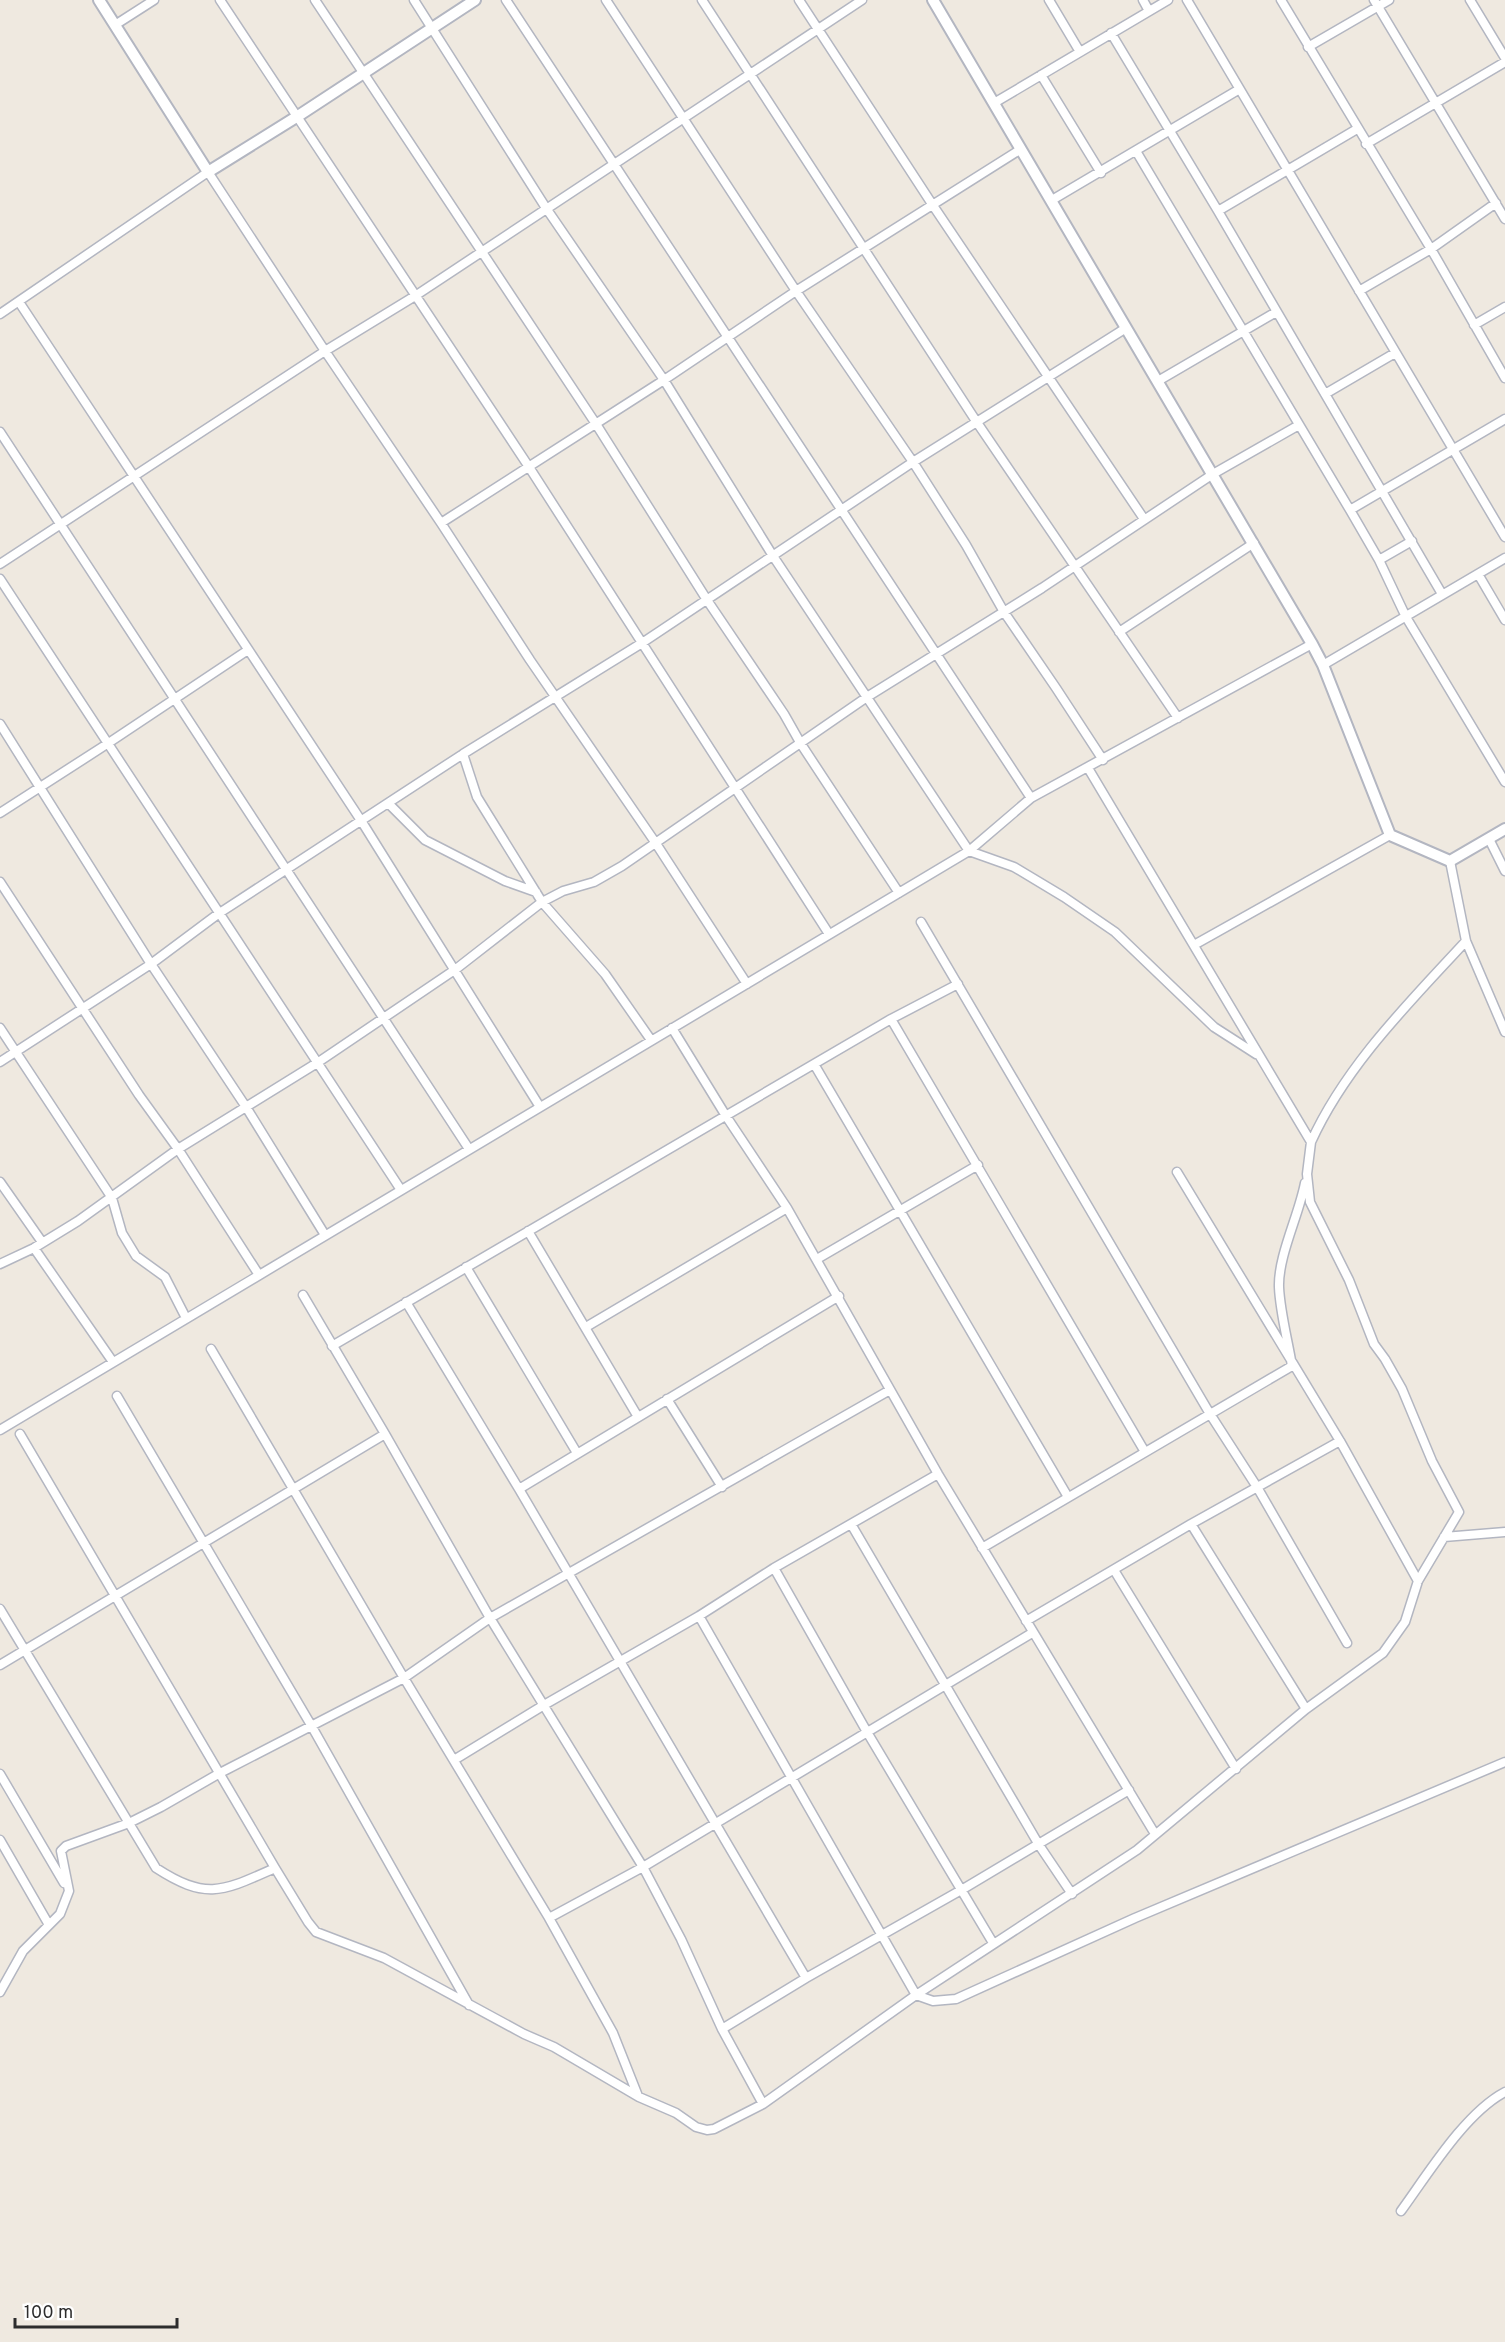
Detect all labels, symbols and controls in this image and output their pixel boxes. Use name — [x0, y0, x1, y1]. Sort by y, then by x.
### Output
scale bar — [15, 2291, 177, 2329]
text: 100 m — [24, 2302, 73, 2325]

